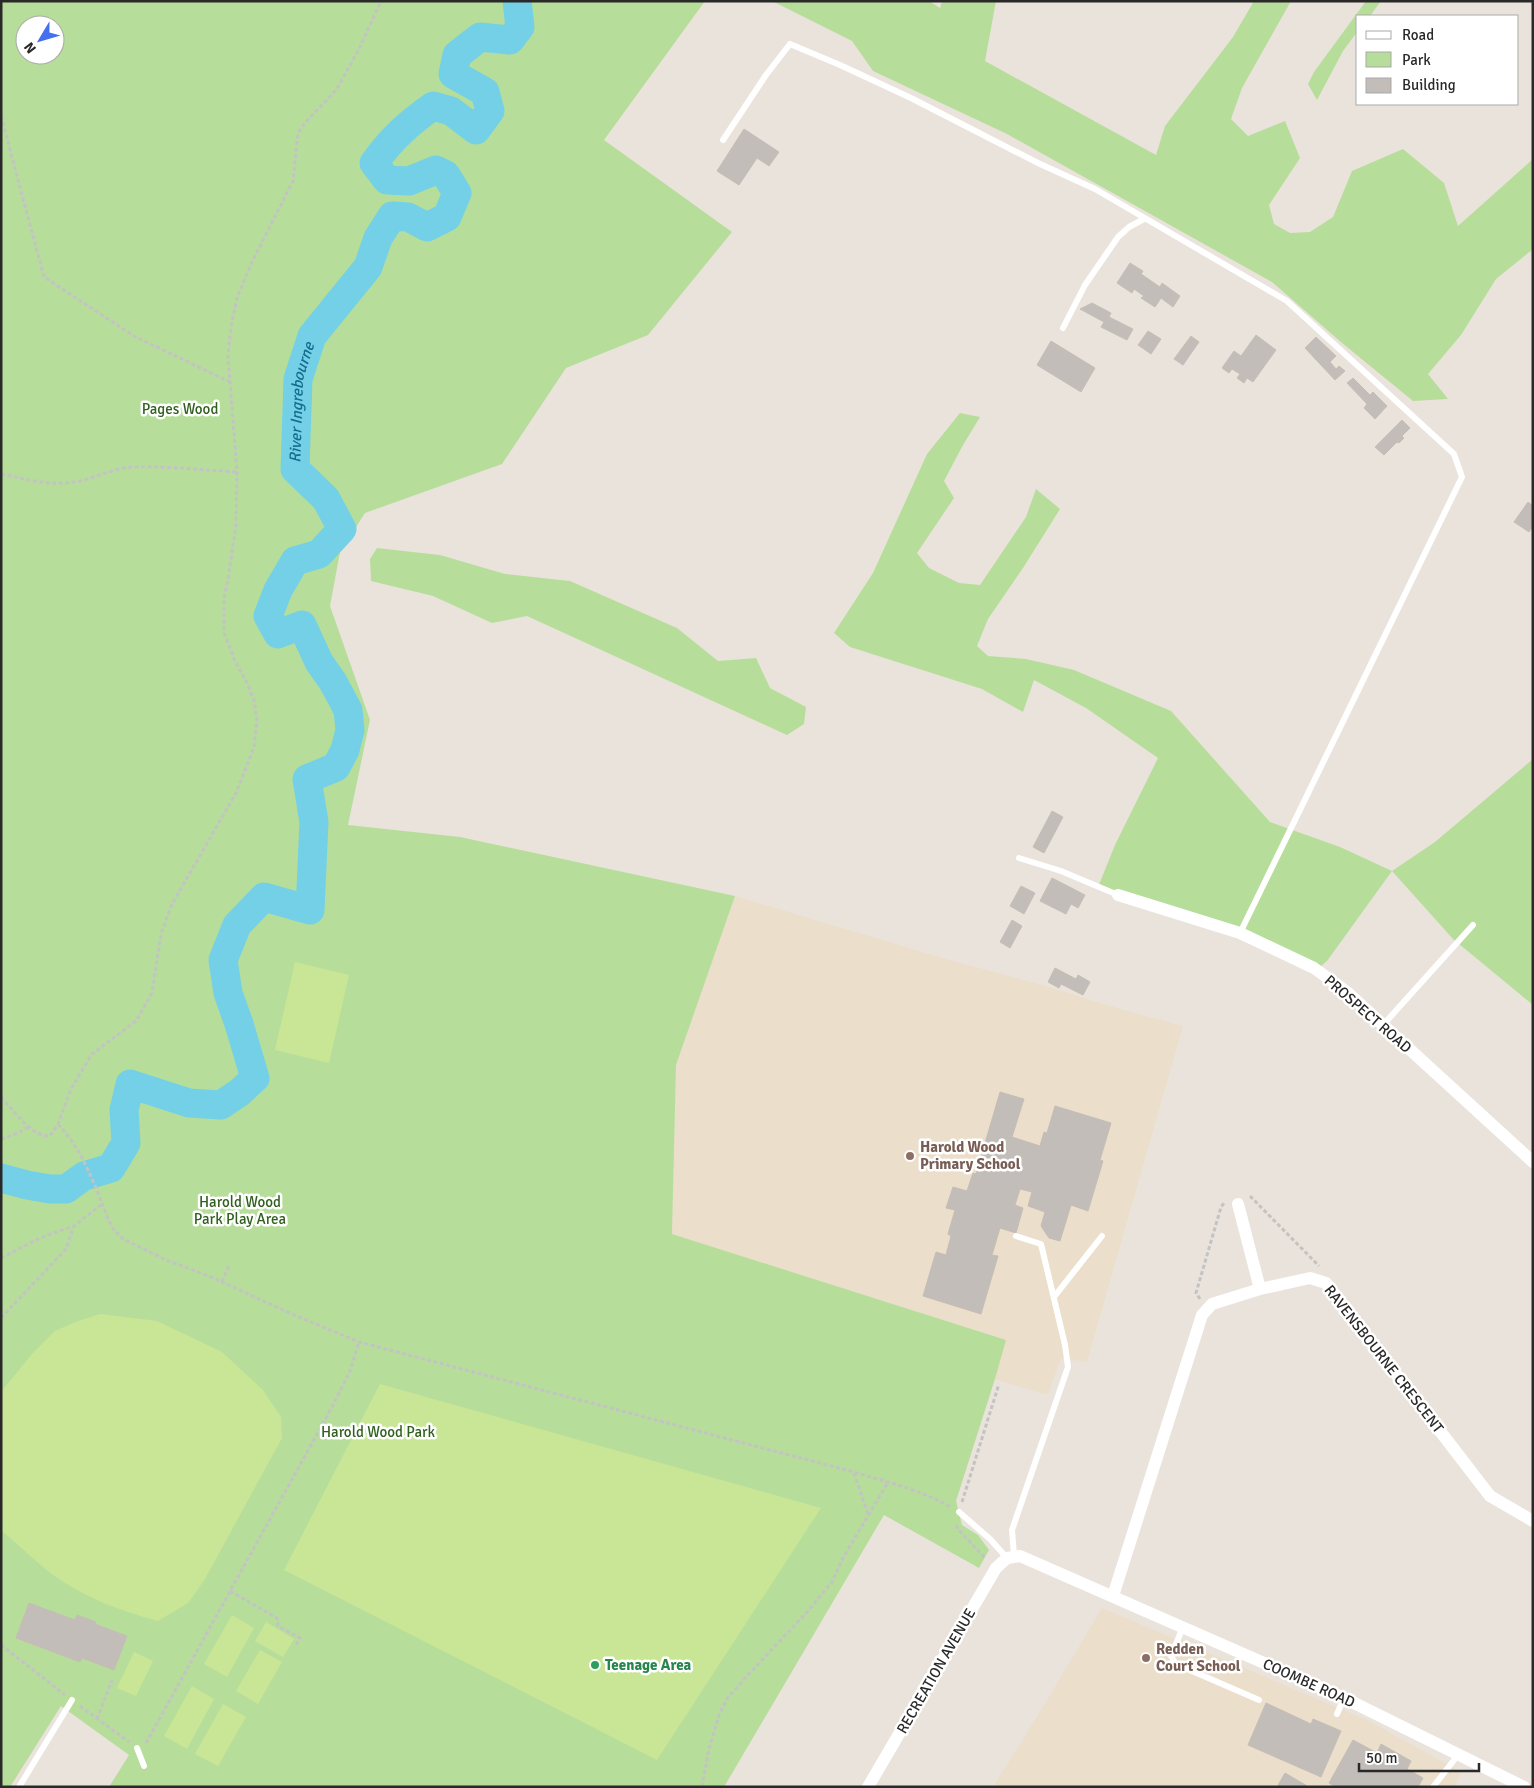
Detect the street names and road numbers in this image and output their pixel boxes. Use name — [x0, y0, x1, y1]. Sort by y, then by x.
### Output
street label: PROSPECT ROAD — [1321, 971, 1415, 1057]
street label: RAVENSBOURNE CRESCENT — [1321, 1281, 1448, 1437]
street label: RECREATION AVENUE — [893, 1605, 979, 1737]
street label: COOMBE ROAD — [1260, 1655, 1358, 1711]

